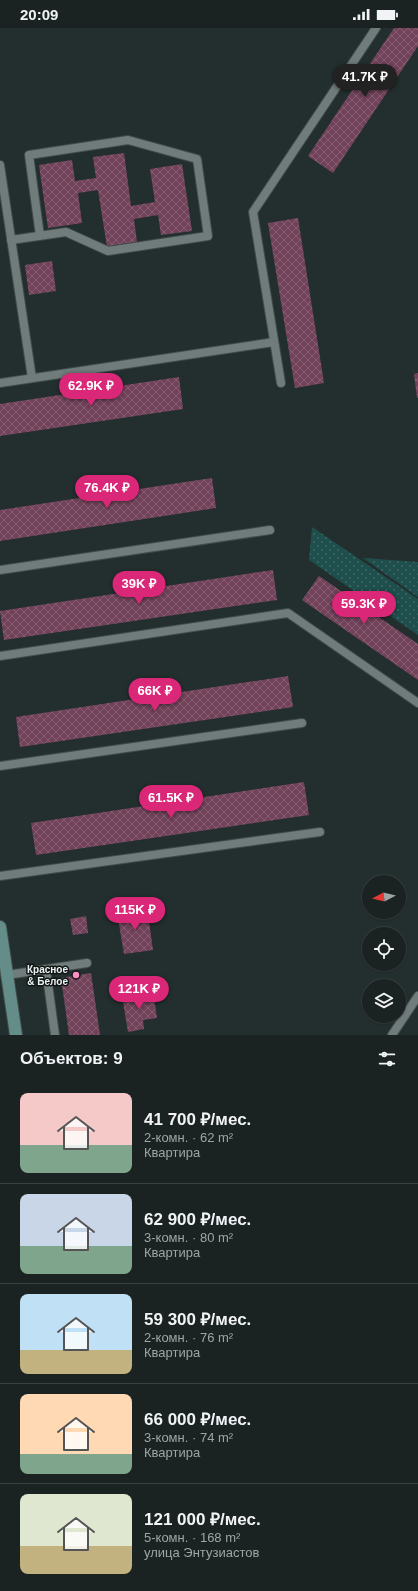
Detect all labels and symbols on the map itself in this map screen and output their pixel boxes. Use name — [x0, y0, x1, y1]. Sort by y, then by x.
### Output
pin: 41.7K ₽ — [328, 64, 402, 98]
pin: 62.9K ₽ — [54, 373, 128, 407]
pin: 76.4K ₽ — [70, 475, 144, 509]
pin: 39K ₽ — [111, 571, 167, 605]
pin: 59.3K ₽ — [327, 591, 401, 625]
pin: 66K ₽ — [127, 678, 183, 712]
pin: 61.5K ₽ — [134, 785, 208, 819]
north arrow — [362, 875, 406, 919]
pin: 115K ₽ — [102, 897, 168, 931]
place label: Красное & Белое — [27, 964, 68, 987]
marker: Красное & Белое — [71, 970, 81, 980]
pin: 121K ₽ — [106, 976, 172, 1010]

